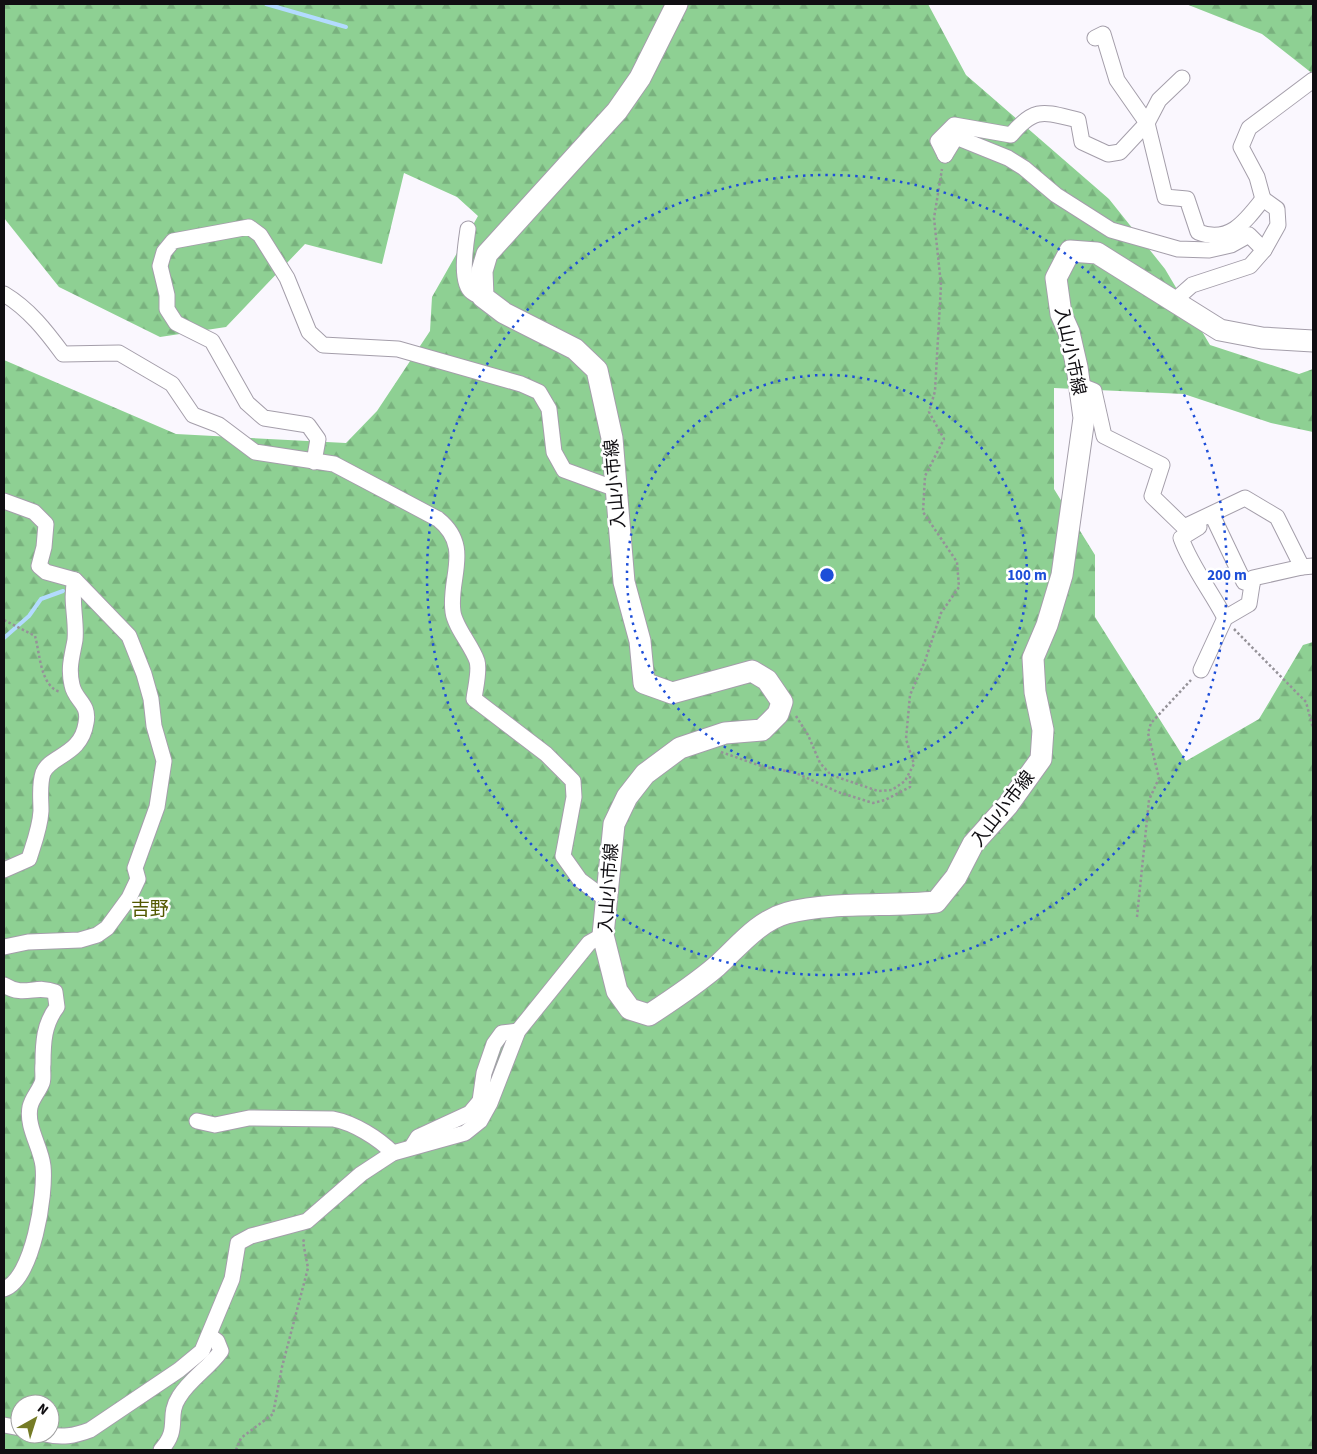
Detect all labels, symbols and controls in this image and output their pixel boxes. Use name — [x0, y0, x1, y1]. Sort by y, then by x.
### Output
street label: 入山小市線 — [1048, 304, 1092, 398]
street label: 入山小市線 — [599, 438, 631, 530]
text: 100 m — [1007, 565, 1047, 586]
text: 200 m — [1207, 565, 1247, 586]
centre of rings — [818, 566, 836, 584]
street label: 入山小市線 — [965, 766, 1041, 852]
street label: 入山小市線 — [593, 842, 625, 934]
district label: 吉野 — [131, 896, 169, 923]
north arrow — [10, 1394, 60, 1444]
text: N — [33, 1399, 52, 1420]

